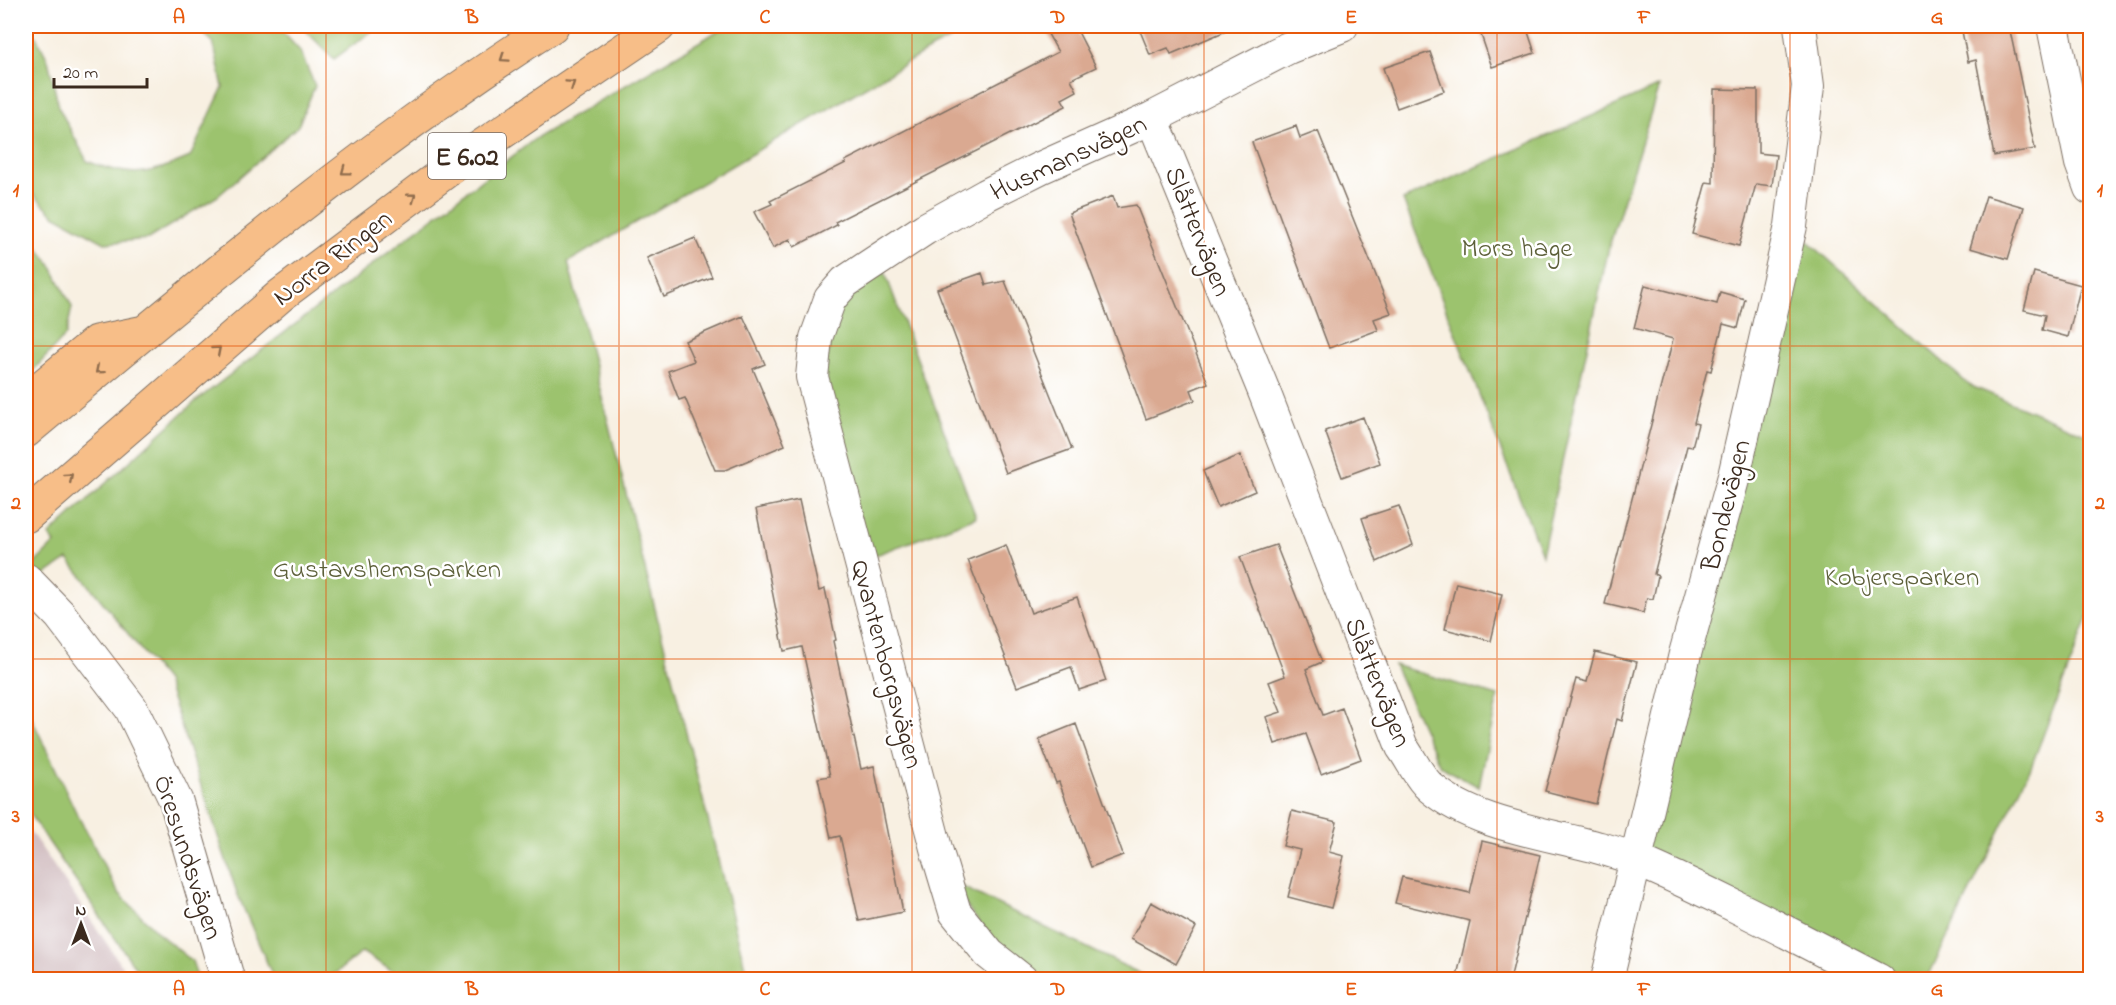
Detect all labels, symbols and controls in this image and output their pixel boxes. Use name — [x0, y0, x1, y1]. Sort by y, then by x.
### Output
text: A — [173, 4, 185, 33]
text: B — [464, 4, 479, 33]
text: C — [760, 4, 771, 33]
text: D — [1050, 4, 1065, 33]
text: E — [1345, 4, 1357, 33]
text: F — [1637, 4, 1651, 33]
text: G — [1931, 4, 1944, 33]
scale bar — [54, 51, 147, 89]
one-way arrow — [499, 51, 510, 62]
text: 20 m — [63, 61, 98, 87]
one-way arrow — [565, 81, 576, 92]
street label: Husmansvägen — [984, 106, 1154, 213]
road number: E 6.02 — [428, 133, 506, 179]
street label: Slåttervägen — [1153, 161, 1240, 303]
one-way arrow — [340, 164, 351, 175]
text: 1 — [13, 177, 20, 206]
text: 1 — [2097, 177, 2104, 206]
one-way arrow — [405, 193, 416, 204]
street label: Norra Ringen — [265, 201, 402, 317]
park label: Mors hage — [1462, 230, 1573, 269]
one-way arrow — [210, 346, 221, 357]
one-way arrow — [95, 362, 106, 373]
street label: Bondevägen — [1692, 436, 1763, 577]
one-way arrow — [62, 473, 73, 484]
text: 2 — [10, 490, 21, 519]
text: 2 — [2094, 490, 2105, 519]
park label: Gustavshemsparken — [273, 551, 501, 590]
street label: Qvantenborgsvägen — [839, 556, 932, 773]
park label: Kobjersparken — [1825, 559, 1979, 598]
street label: Slåttervägen — [1333, 612, 1420, 754]
street label: Öresundsvägen — [142, 770, 232, 945]
text: 3 — [11, 803, 20, 832]
text: 3 — [2095, 803, 2104, 832]
north arrow — [51, 894, 111, 954]
text: N — [76, 899, 87, 923]
text: A — [173, 976, 185, 1005]
text: B — [464, 976, 479, 1005]
text: C — [760, 976, 771, 1005]
text: D — [1050, 976, 1065, 1005]
text: E — [1345, 976, 1357, 1005]
text: F — [1637, 976, 1651, 1005]
text: G — [1931, 976, 1944, 1005]

